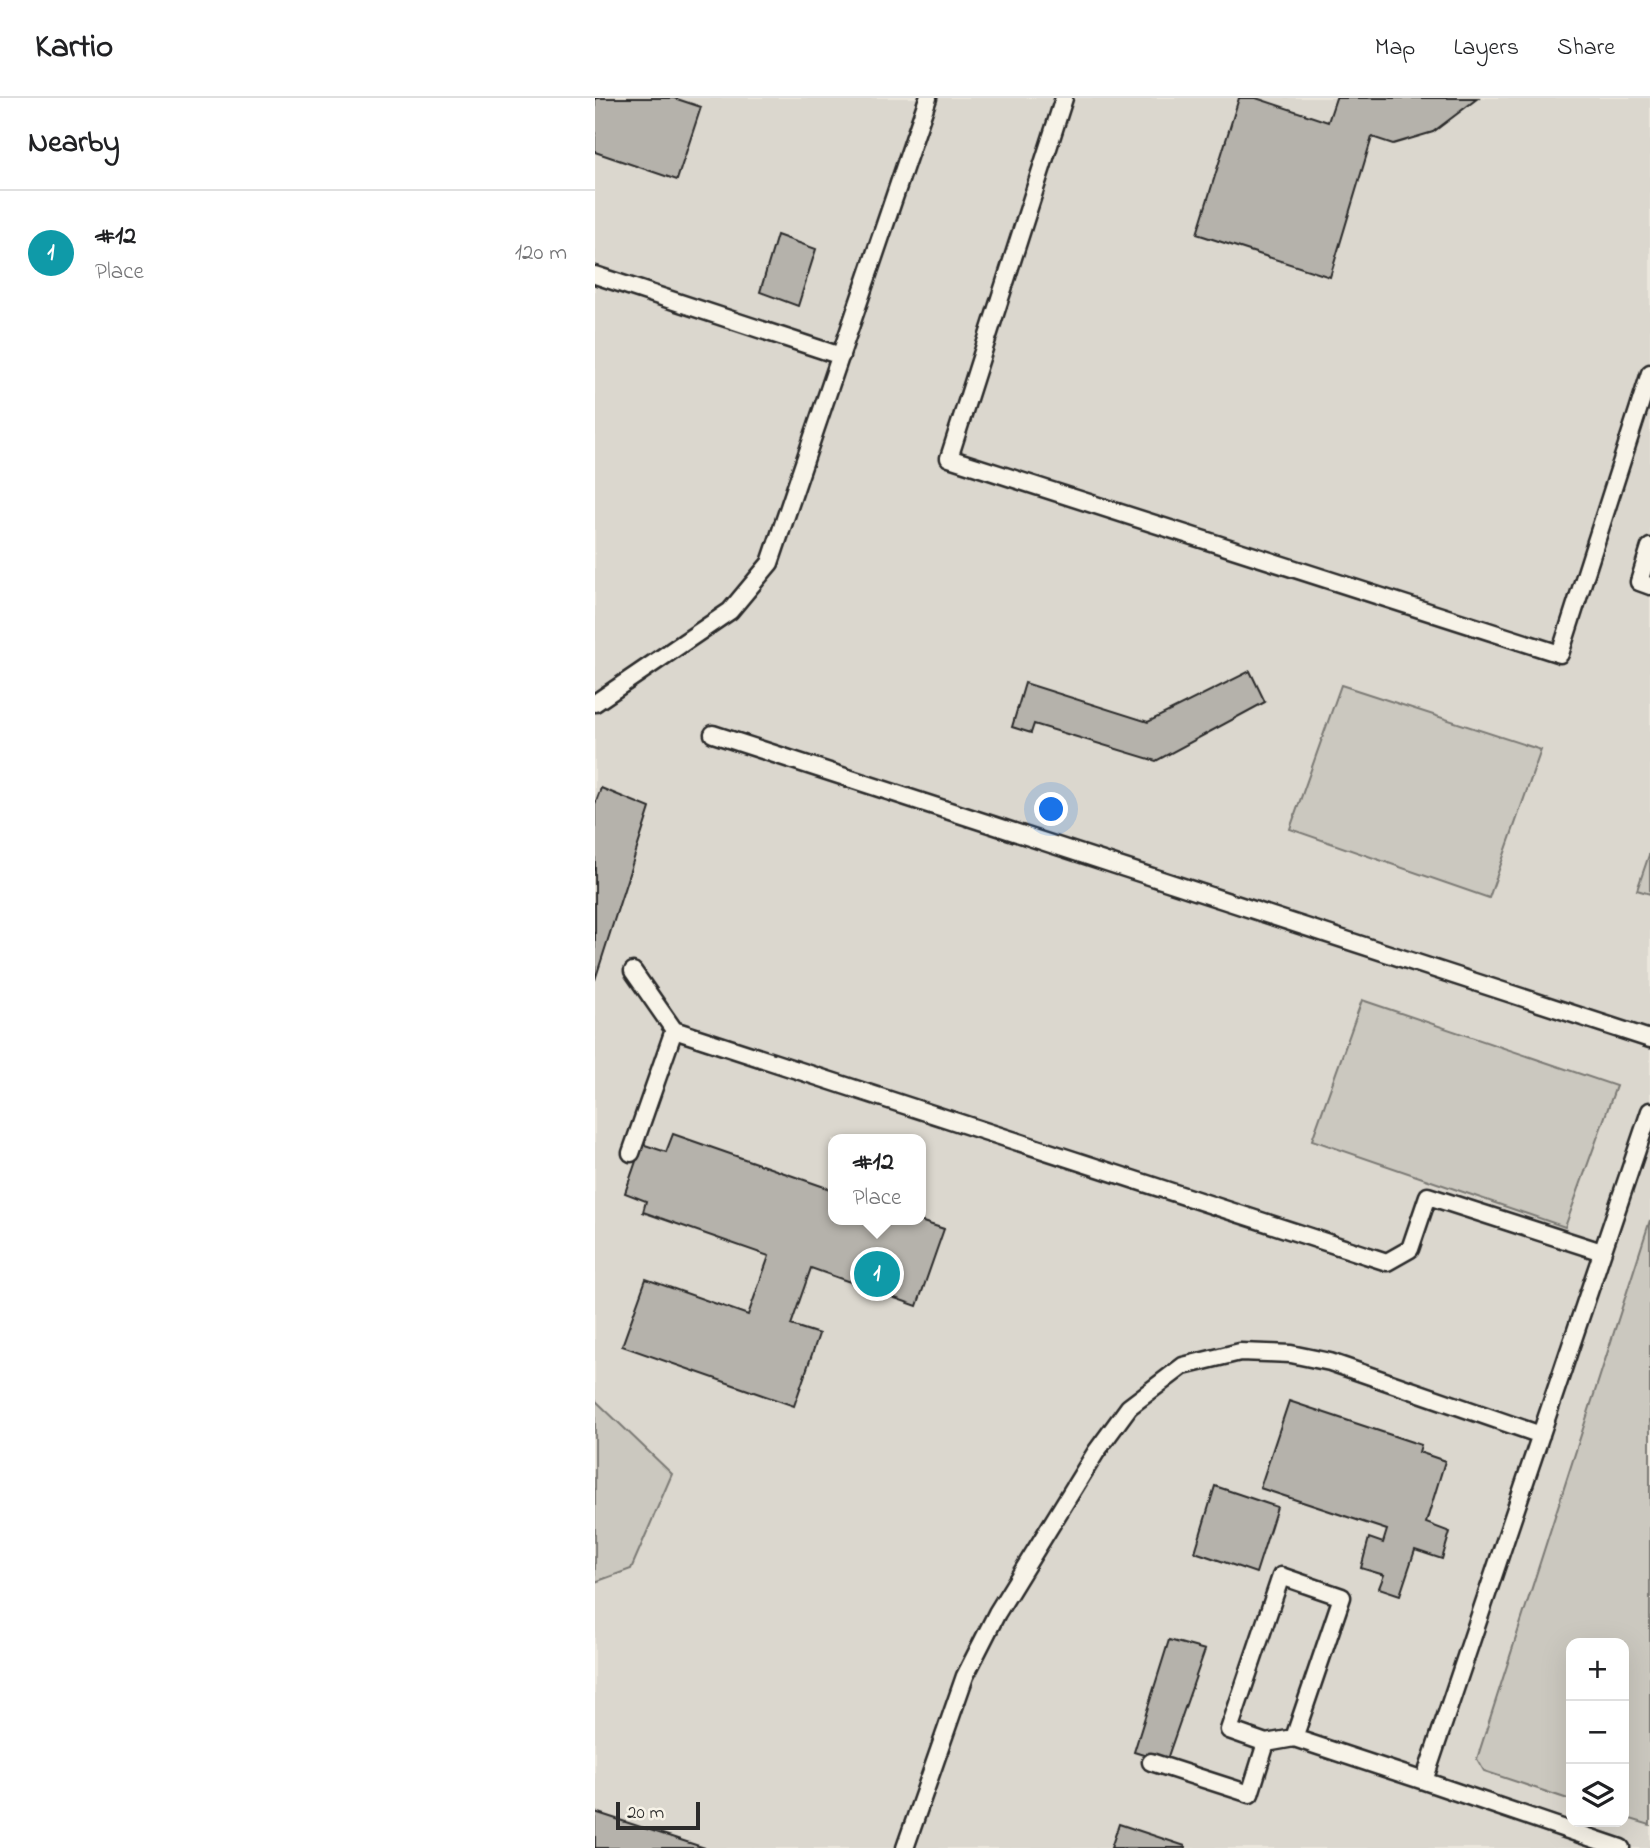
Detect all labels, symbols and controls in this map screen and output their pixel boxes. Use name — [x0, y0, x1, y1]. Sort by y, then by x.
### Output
text: Kartio — [35, 24, 113, 72]
text: Map — [1375, 31, 1415, 66]
text: Layers — [1453, 31, 1519, 66]
text: Share — [1557, 31, 1615, 66]
text: Nearby — [28, 122, 120, 166]
text: #12 — [95, 218, 136, 256]
text: 1 — [47, 237, 55, 270]
text: 120 m — [515, 237, 567, 270]
text: Place — [95, 256, 144, 289]
your location — [1034, 792, 1068, 826]
popup — [828, 1134, 926, 1225]
text: #12 — [853, 1144, 894, 1182]
text: Place — [853, 1182, 901, 1215]
pin: 1 — [854, 1248, 900, 1300]
map controls — [1566, 1638, 1629, 1827]
button: + — [1566, 1638, 1629, 1701]
button: − — [1566, 1701, 1629, 1764]
button: layers — [1566, 1764, 1629, 1827]
scale bar — [616, 1799, 700, 1831]
text: 20 m — [627, 1800, 664, 1827]

